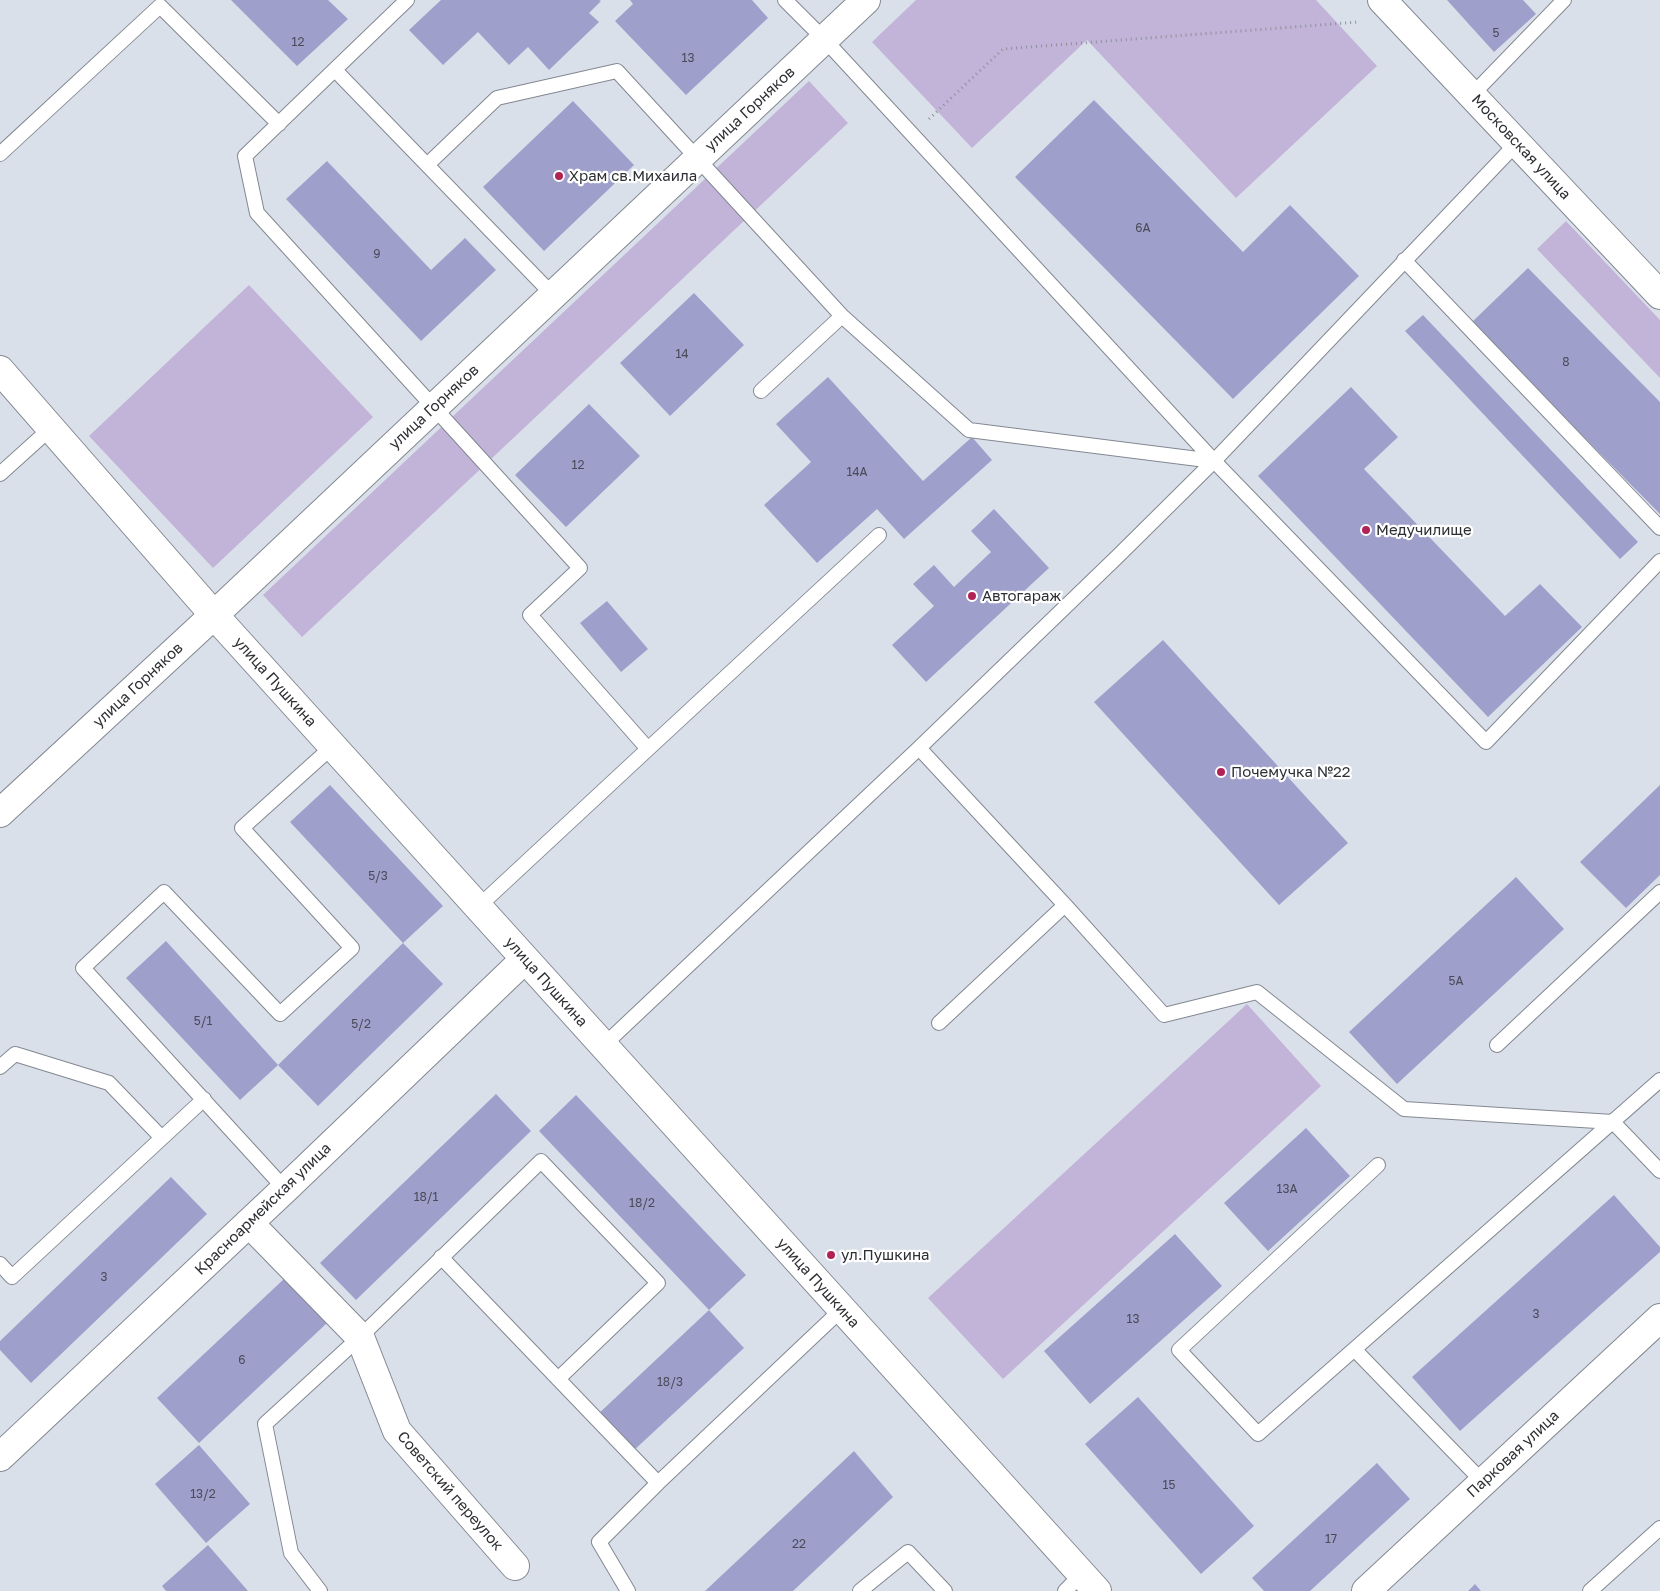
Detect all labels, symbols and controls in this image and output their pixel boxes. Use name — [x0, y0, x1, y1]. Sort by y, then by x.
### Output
house number: 5 — [1493, 26, 1499, 40]
house number: 12 — [292, 35, 304, 49]
house number: 13 — [682, 51, 694, 65]
street label: улица Горняков — [701, 63, 799, 155]
street label: Московская улица — [1468, 91, 1574, 203]
place label: Храм св.Михаила — [569, 167, 697, 185]
marker: Храм св.Михаила — [553, 170, 565, 182]
house number: 6А — [1135, 221, 1151, 235]
house number: 9 — [373, 247, 381, 261]
house number: 14 — [675, 347, 689, 361]
house number: 8 — [1562, 355, 1570, 369]
street label: улица Горняков — [385, 361, 483, 453]
house number: 12 — [572, 458, 584, 472]
house number: 14А — [846, 465, 868, 479]
place label: Медучилище — [1376, 521, 1472, 539]
marker: Медучилище — [1360, 524, 1372, 536]
place label: Автогараж — [982, 587, 1061, 605]
marker: Автогараж — [966, 590, 978, 602]
street label: улица Пушкина — [230, 633, 320, 731]
street label: улица Горняков — [89, 639, 187, 731]
place label: Почемучка №22 — [1231, 763, 1350, 781]
marker: Почемучка №22 — [1215, 766, 1227, 778]
house number: 5/3 — [368, 869, 388, 883]
street label: улица Пушкина — [501, 933, 591, 1031]
house number: 5А — [1449, 974, 1463, 988]
house number: 5/1 — [194, 1014, 212, 1028]
house number: 5/2 — [351, 1017, 371, 1031]
street label: Красноармейская улица — [191, 1139, 335, 1279]
house number: 13А — [1277, 1182, 1297, 1196]
house number: 18/1 — [414, 1190, 438, 1204]
house number: 18/2 — [629, 1196, 655, 1210]
street label: улица Пушкина — [773, 1234, 863, 1332]
place label: ул.Пушкина — [841, 1246, 930, 1264]
marker: ул.Пушкина — [825, 1249, 837, 1261]
house number: 3 — [100, 1270, 108, 1284]
house number: 3 — [1532, 1307, 1540, 1321]
house number: 13 — [1127, 1312, 1139, 1326]
house number: 6 — [238, 1353, 246, 1367]
house number: 18/3 — [657, 1375, 683, 1389]
street label: Парковая улица — [1463, 1407, 1563, 1501]
street label: Советский переулок — [393, 1428, 507, 1554]
house number: 15 — [1163, 1478, 1175, 1492]
house number: 13/2 — [190, 1487, 216, 1501]
house number: 17 — [1325, 1532, 1337, 1546]
house number: 22 — [792, 1537, 806, 1551]

